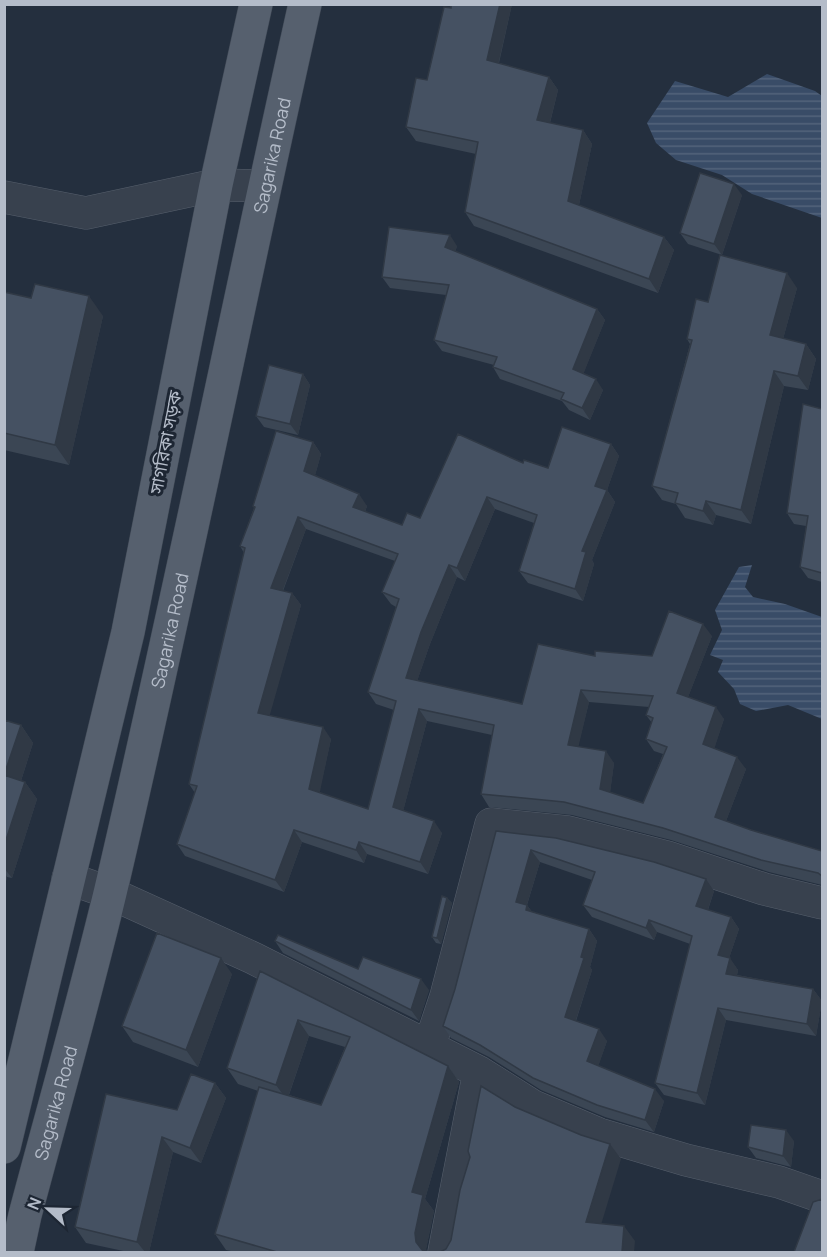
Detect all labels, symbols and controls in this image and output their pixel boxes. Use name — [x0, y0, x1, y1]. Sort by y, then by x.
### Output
street label: Sagarika Road — [247, 95, 296, 215]
street label: সাগরিকা সড়ক — [143, 388, 187, 497]
street label: Sagarika Road — [145, 570, 194, 691]
street label: Sagarika Road — [28, 1043, 82, 1163]
north arrow — [18, 1179, 78, 1239]
text: N — [22, 1194, 46, 1213]

